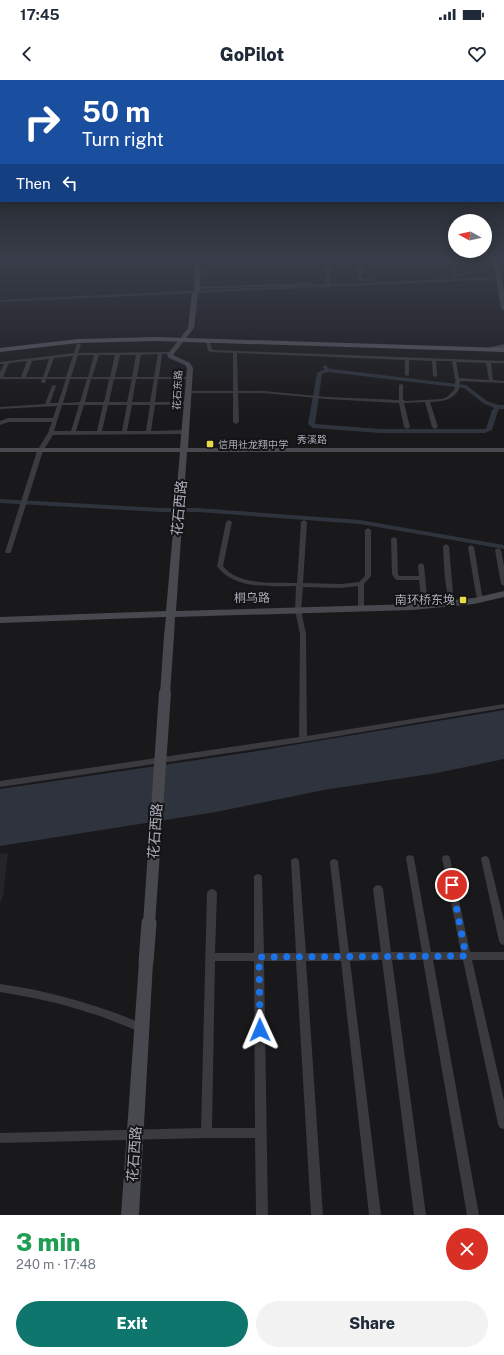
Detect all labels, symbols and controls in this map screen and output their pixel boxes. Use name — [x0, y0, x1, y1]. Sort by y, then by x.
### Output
text: 17:45 — [20, 6, 60, 23]
icon: back — [16, 43, 38, 65]
icon: heart — [466, 43, 488, 65]
text: GoPilot — [220, 44, 284, 65]
text: 50 m — [82, 95, 150, 128]
icon: right — [16, 96, 68, 148]
text: Turn right — [82, 129, 164, 150]
icon: left — [59, 172, 81, 194]
text: Then — [16, 175, 51, 192]
north arrow — [448, 214, 492, 258]
map controls — [448, 214, 492, 258]
street label: 花石东路 — [170, 370, 184, 410]
street label: 秀溪路 — [297, 433, 327, 445]
place label: 信用社龙翔中学 — [218, 438, 288, 450]
marker: 信用社龙翔中学 — [205, 439, 215, 449]
street label: 花石西路 — [169, 479, 189, 537]
street label: 桐乌路 — [234, 591, 270, 605]
place label: 南环桥东堍 — [395, 593, 455, 607]
marker: 南环桥东堍 — [458, 595, 468, 605]
street label: 花石西路 — [145, 803, 165, 859]
pin — [435, 868, 469, 902]
icon: arrive — [441, 874, 463, 896]
position arrow — [239, 1009, 281, 1051]
street label: 花石西路 — [124, 1126, 144, 1182]
text: 3 min — [16, 1228, 80, 1256]
button: close — [446, 1228, 488, 1270]
text: 240 m · 17:48 — [16, 1257, 96, 1272]
button: Exit — [16, 1301, 248, 1347]
button: Share — [256, 1301, 488, 1347]

